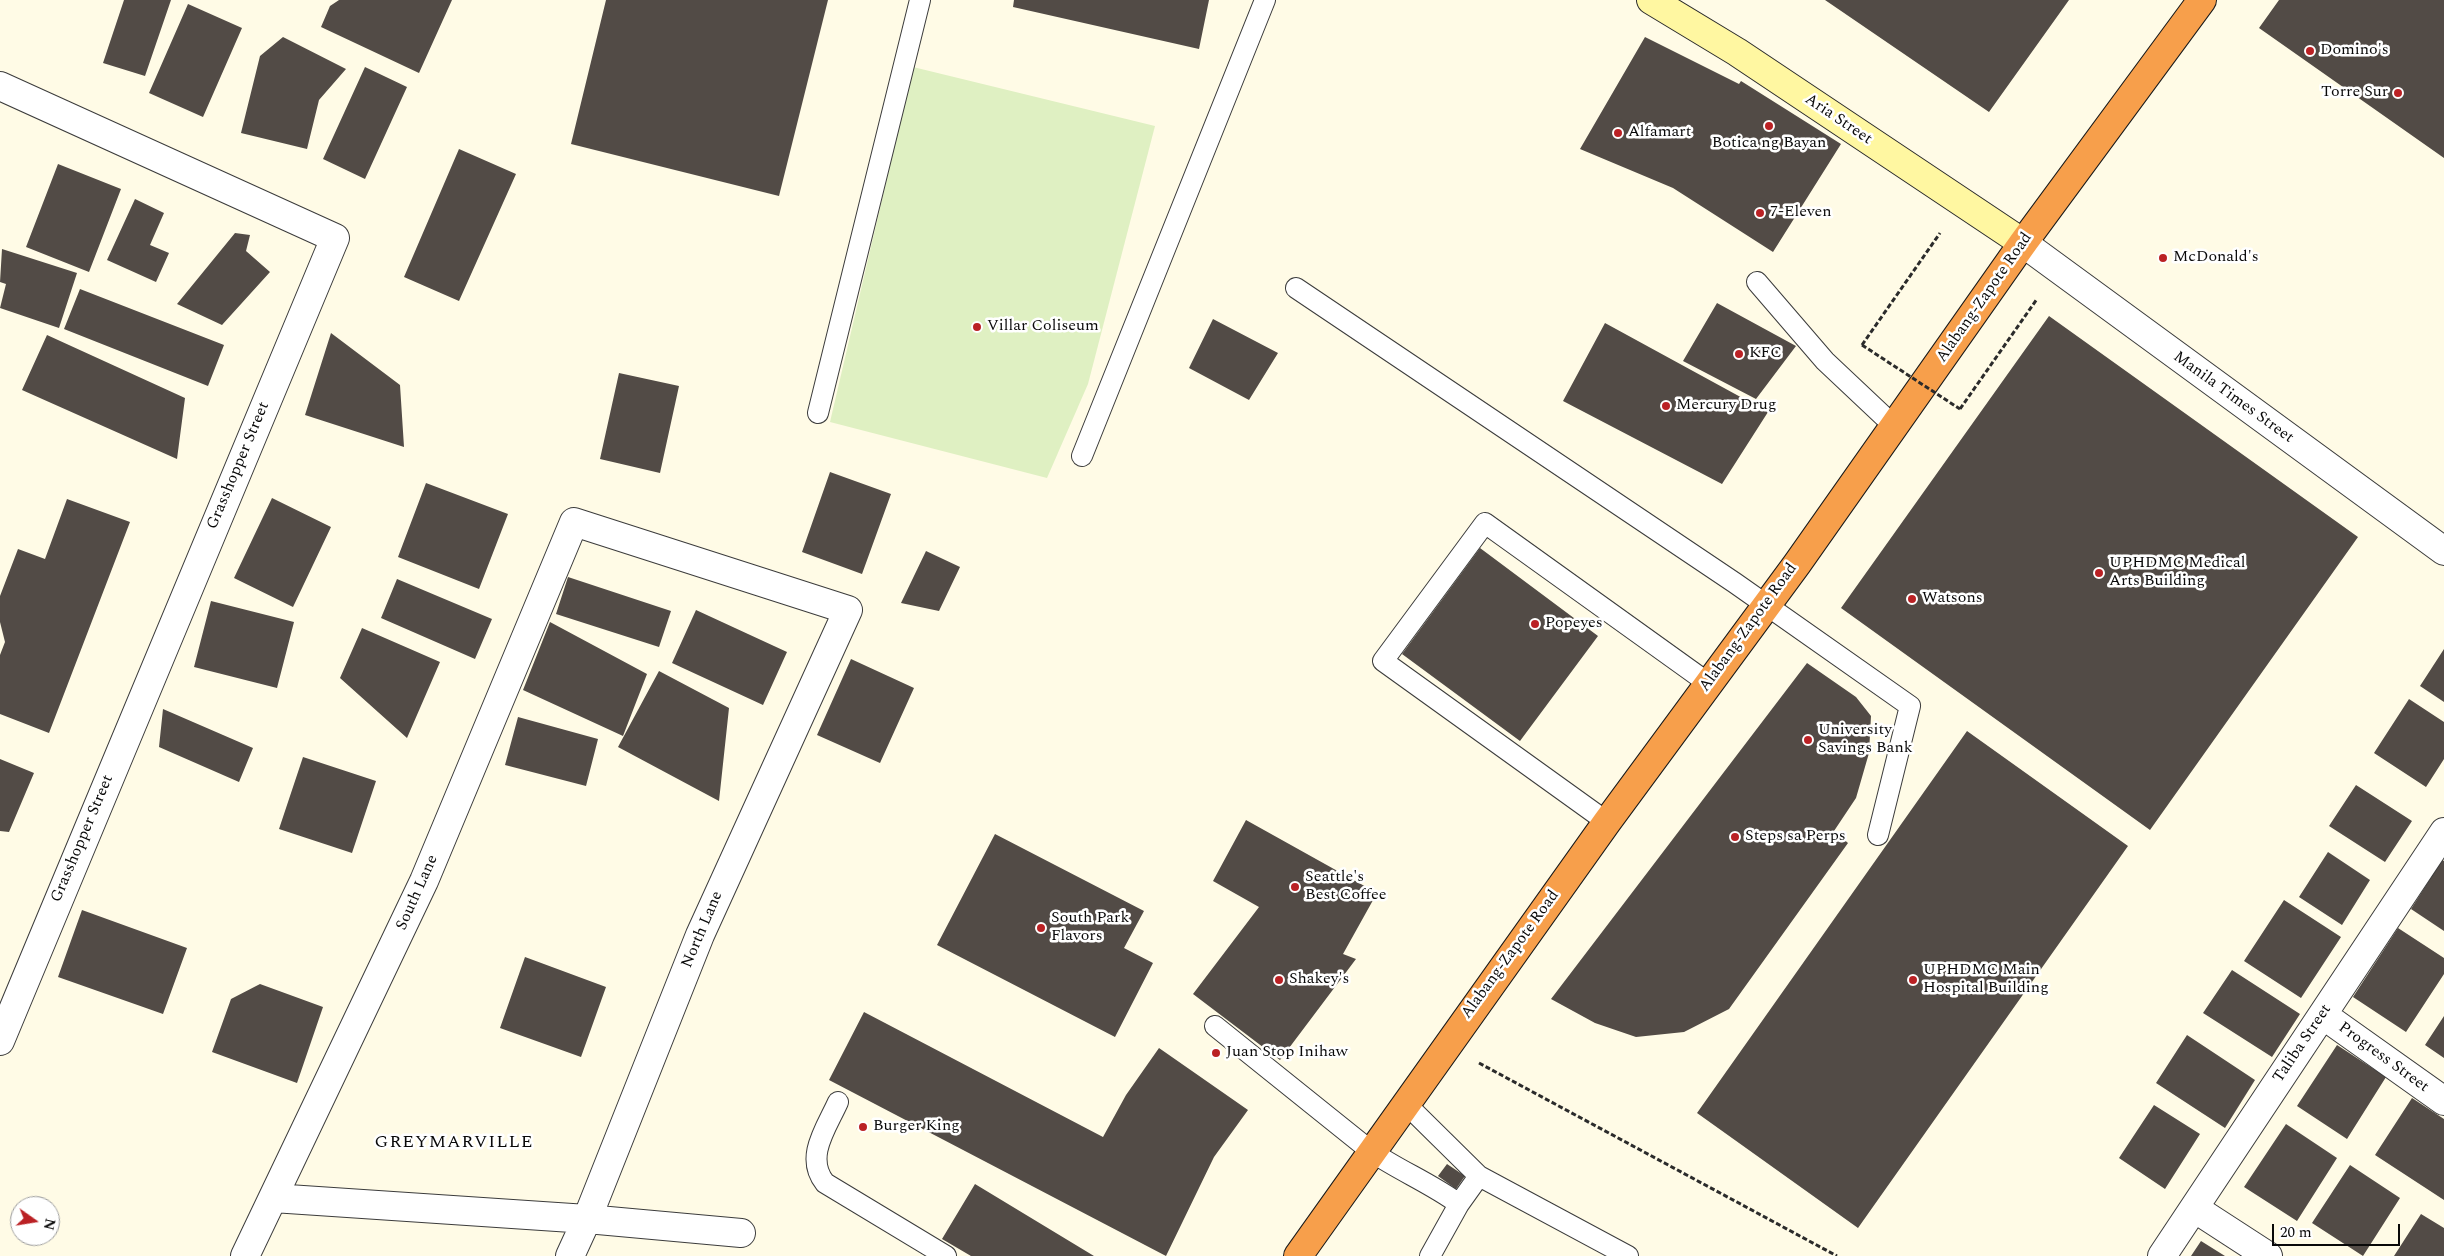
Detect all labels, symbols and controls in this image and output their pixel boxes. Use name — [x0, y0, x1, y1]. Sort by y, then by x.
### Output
place label: Domino's — [2320, 41, 2389, 61]
marker: Domino's — [2304, 45, 2316, 57]
place label: Torre Sur — [2321, 83, 2388, 103]
marker: Torre Sur — [2392, 87, 2404, 99]
street label: Aria Street — [1801, 90, 1875, 150]
marker: Botica ng Bayan — [1763, 120, 1775, 132]
place label: Alfamart — [1628, 123, 1691, 143]
marker: Alfamart — [1612, 127, 1624, 139]
place label: Botica ng Bayan — [1712, 134, 1826, 154]
place label: 7-Eleven — [1770, 203, 1832, 223]
marker: 7-Eleven — [1754, 207, 1766, 219]
street label: Alabang-Zapote Road — [1933, 229, 2037, 367]
place label: McDonald's — [2173, 248, 2259, 268]
marker: McDonald's — [2157, 252, 2169, 264]
place label: Villar Coliseum — [987, 317, 1099, 337]
marker: Villar Coliseum — [971, 321, 983, 333]
place label: KFC — [1749, 344, 1782, 364]
marker: KFC — [1733, 348, 1745, 360]
street label: Manila Times Street — [2169, 348, 2297, 448]
place label: Mercury Drug — [1676, 396, 1777, 416]
street label: Grasshopper Street — [203, 399, 275, 533]
marker: Mercury Drug — [1660, 400, 1672, 412]
place label: UPHDMC Medical Arts Building — [2109, 554, 2245, 592]
street label: Alabang-Zapote Road — [1696, 560, 1802, 696]
marker: UPHDMC Medical Arts Building — [2093, 567, 2105, 579]
place label: Watsons — [1922, 589, 1983, 609]
marker: Watsons — [1906, 593, 1918, 605]
place label: Popeyes — [1545, 614, 1603, 634]
marker: Popeyes — [1529, 618, 1541, 630]
place label: University Savings Bank — [1818, 721, 1913, 759]
marker: University Savings Bank — [1802, 734, 1814, 746]
street label: Grasshopper Street — [47, 772, 119, 906]
place label: Steps sa Perps — [1745, 827, 1846, 847]
marker: Steps sa Perps — [1729, 831, 1741, 843]
street label: South Lane — [393, 852, 443, 934]
place label: Seattle's Best Coffee — [1305, 868, 1387, 906]
marker: Seattle's Best Coffee — [1289, 881, 1301, 893]
street label: Alabang-Zapote Road — [1458, 887, 1564, 1023]
street label: North Lane — [678, 889, 728, 971]
place label: South Park Flavors — [1051, 909, 1129, 947]
marker: South Park Flavors — [1035, 922, 1047, 934]
place label: UPHDMC Main Hospital Building — [1923, 961, 2049, 999]
place label: Shakey's — [1289, 970, 1349, 990]
marker: Shakey's — [1273, 974, 1285, 986]
marker: UPHDMC Main Hospital Building — [1907, 974, 1919, 986]
street label: Taliba Street — [2270, 1001, 2336, 1087]
street label: Progress Street — [2334, 1019, 2432, 1097]
place label: Juan Stop Inihaw — [1226, 1043, 1348, 1063]
marker: Juan Stop Inihaw — [1210, 1047, 1222, 1059]
place label: Burger King — [873, 1117, 960, 1137]
marker: Burger King — [857, 1121, 869, 1133]
district label: GREYMARVILLE — [373, 1132, 535, 1154]
north arrow — [10, 1196, 60, 1246]
scale bar — [2274, 1214, 2402, 1246]
text: N — [38, 1216, 61, 1232]
text: 20 m — [2280, 1221, 2312, 1244]

